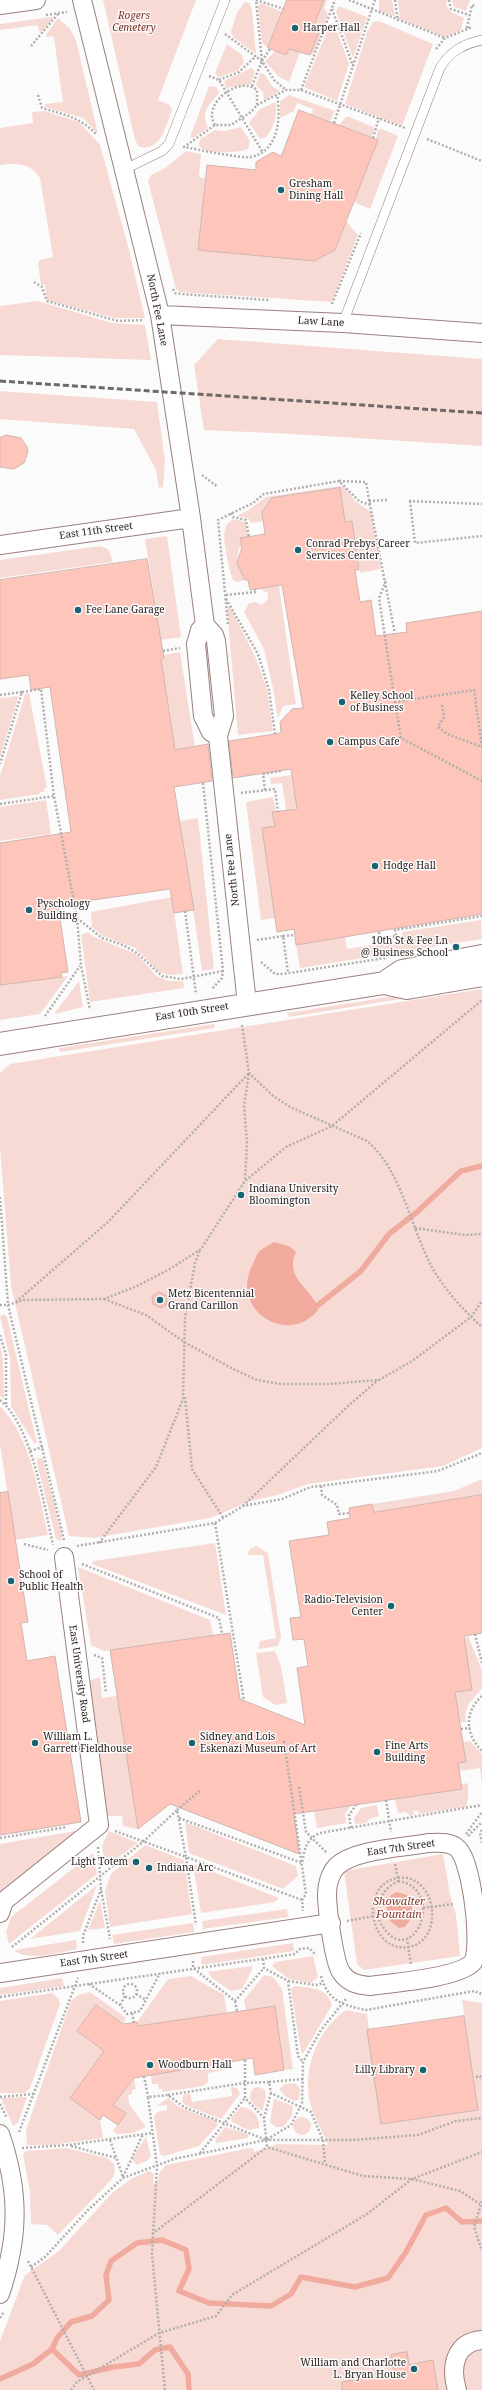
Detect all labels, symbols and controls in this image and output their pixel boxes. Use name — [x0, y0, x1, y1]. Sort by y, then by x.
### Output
park label: Rogers Cemetery — [112, 10, 156, 34]
place label: Harper Hall — [303, 22, 360, 34]
marker: Harper Hall — [290, 23, 300, 33]
place label: Gresham Dining Hall — [289, 178, 343, 202]
marker: Gresham Dining Hall — [276, 185, 286, 195]
street label: North Fee Lane — [144, 273, 170, 347]
street label: Law Lane — [297, 315, 345, 329]
street label: East 11th Street — [59, 520, 133, 542]
place label: Conrad Prebys Career Services Center — [306, 538, 410, 562]
marker: Conrad Prebys Career Services Center — [293, 545, 303, 555]
place label: Fee Lane Garage — [86, 604, 165, 616]
marker: Fee Lane Garage — [73, 605, 83, 615]
place label: Kelley School of Business — [350, 690, 413, 714]
marker: Kelley School of Business — [337, 697, 347, 707]
place label: Campus Cafe — [338, 736, 400, 748]
marker: Campus Cafe — [325, 737, 335, 747]
street label: North Fee Lane — [222, 833, 242, 907]
place label: Hodge Hall — [383, 860, 436, 872]
marker: Hodge Hall — [370, 861, 380, 871]
place label: Pyschology Building — [37, 898, 90, 922]
marker: Pyschology Building — [24, 905, 34, 915]
place label: 10th St & Fee Ln @ Business School — [361, 935, 448, 958]
marker: 10th St & Fee Ln @ Business School — [451, 942, 461, 952]
street label: East 10th Street — [155, 1000, 229, 1024]
place label: Indiana University Bloomington — [249, 1183, 338, 1206]
marker: Indiana University Bloomington — [236, 1190, 246, 1200]
place label: Metz Bicentennial Grand Carillon — [168, 1288, 254, 1312]
marker: Metz Bicentennial Grand Carillon — [155, 1295, 165, 1305]
place label: School of Public Health — [19, 1569, 83, 1592]
marker: School of Public Health — [6, 1576, 16, 1586]
place label: Radio-Television Center — [304, 1594, 383, 1618]
marker: Radio-Television Center — [386, 1601, 396, 1611]
street label: East University Road — [66, 1624, 92, 1724]
place label: William L. Garrett Fieldhouse — [43, 1731, 132, 1754]
place label: Sidney and Lois Eskenazi Museum of Art — [200, 1731, 316, 1754]
marker: William L. Garrett Fieldhouse — [30, 1738, 40, 1748]
marker: Sidney and Lois Eskenazi Museum of Art — [187, 1738, 197, 1748]
place label: Fine Arts Building — [385, 1740, 428, 1764]
marker: Fine Arts Building — [372, 1747, 382, 1757]
street label: East 7th Street — [366, 1837, 436, 1859]
place label: Light Totem — [71, 1856, 128, 1868]
marker: Light Totem — [131, 1857, 141, 1867]
place label: Indiana Arc — [157, 1862, 213, 1874]
marker: Indiana Arc — [144, 1863, 154, 1873]
water label: Showalter Fountain — [373, 1895, 425, 1921]
street label: East 7th Street — [59, 1948, 129, 1970]
place label: Woodburn Hall — [158, 2059, 232, 2071]
marker: Woodburn Hall — [145, 2060, 155, 2070]
place label: Lilly Library — [355, 2064, 415, 2076]
marker: Lilly Library — [418, 2065, 428, 2075]
place label: William and Charlotte L. Bryan House — [300, 2357, 406, 2380]
marker: William and Charlotte L. Bryan House — [409, 2364, 419, 2374]

